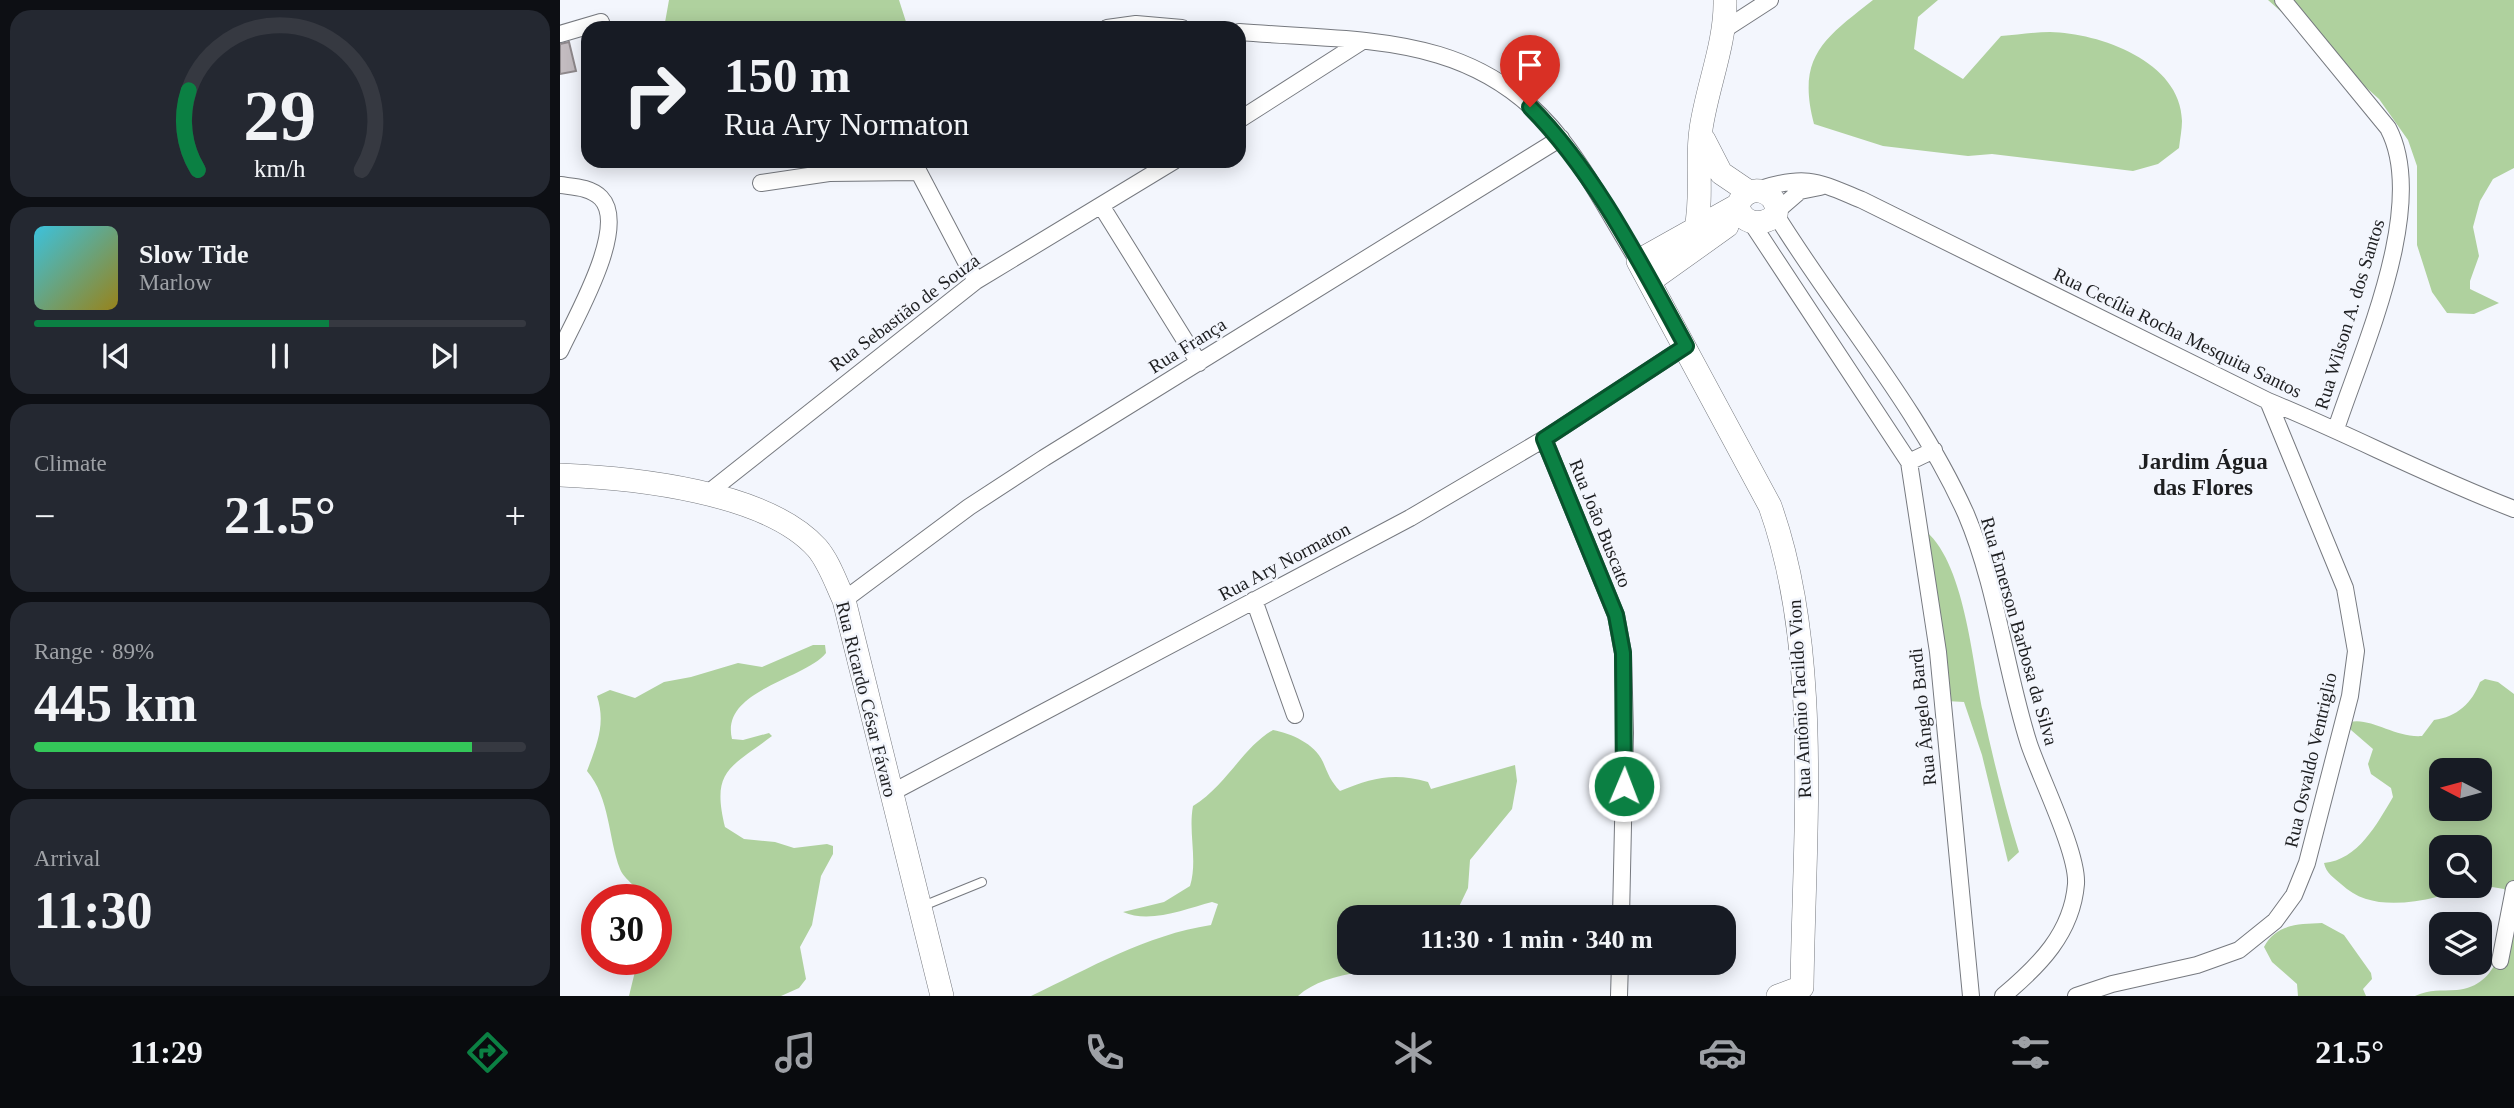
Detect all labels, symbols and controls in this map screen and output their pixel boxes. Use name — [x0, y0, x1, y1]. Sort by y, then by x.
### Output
pin — [1500, 35, 1560, 107]
icon: arrive — [1511, 46, 1549, 84]
text: 150 m — [724, 48, 851, 103]
icon: right — [609, 49, 700, 140]
text: 29 — [244, 75, 316, 156]
text: Rua Ary Normaton — [724, 106, 969, 142]
text: km/h — [254, 154, 306, 181]
street label: Rua Wilson A. dos Santos — [2311, 216, 2388, 412]
text: Slow Tide — [139, 240, 249, 269]
street label: Rua Sebastião de Souza — [825, 249, 984, 376]
street label: Rua Cecília Rocha Mesquita Santos — [2050, 263, 2305, 402]
text: Marlow — [139, 270, 212, 295]
street label: Rua França — [1145, 313, 1230, 377]
icon: previous — [97, 337, 135, 375]
icon: pause — [261, 337, 299, 375]
icon: next — [425, 337, 463, 375]
district label: Jardim Água das Flores — [2138, 449, 2268, 500]
text: Climate — [34, 451, 107, 476]
street label: Rua João Buscato — [1565, 456, 1636, 590]
text: 21.5° — [224, 487, 336, 544]
text: − — [34, 495, 55, 537]
text: + — [505, 495, 526, 537]
street label: Rua Emerson Barbosa da Silva — [1977, 515, 2062, 748]
street label: Rua Ary Normaton — [1215, 518, 1354, 605]
street label: Rua Ricardo César Fávaro — [832, 599, 901, 799]
street label: Rua Antônio Tacildo Vion — [1784, 599, 1815, 799]
text: Range · 89% — [34, 639, 154, 664]
street label: Rua Ângelo Bardi — [1905, 647, 1940, 787]
street label: Rua Osvaldo Ventriglio — [2280, 670, 2341, 850]
text: 445 km — [34, 675, 197, 732]
position arrow — [1587, 749, 1661, 823]
north arrow — [2429, 758, 2492, 821]
map controls — [2429, 758, 2492, 975]
button: search — [2429, 835, 2492, 898]
text: Arrival — [34, 846, 100, 871]
text: 11:30 — [34, 882, 152, 939]
speed limit sign: 30 — [581, 884, 672, 975]
button: layers — [2429, 912, 2492, 975]
text: 11:30 · 1 min · 340 m — [1420, 925, 1653, 954]
icon: directions — [463, 1028, 512, 1077]
icon: music — [771, 1028, 820, 1077]
icon: phone — [1080, 1028, 1129, 1077]
icon: climate — [1389, 1028, 1438, 1077]
icon: car — [1698, 1028, 1747, 1077]
icon: filters — [2006, 1028, 2055, 1077]
text: 11:29 — [130, 1034, 203, 1070]
text: 21.5° — [2315, 1034, 2384, 1070]

